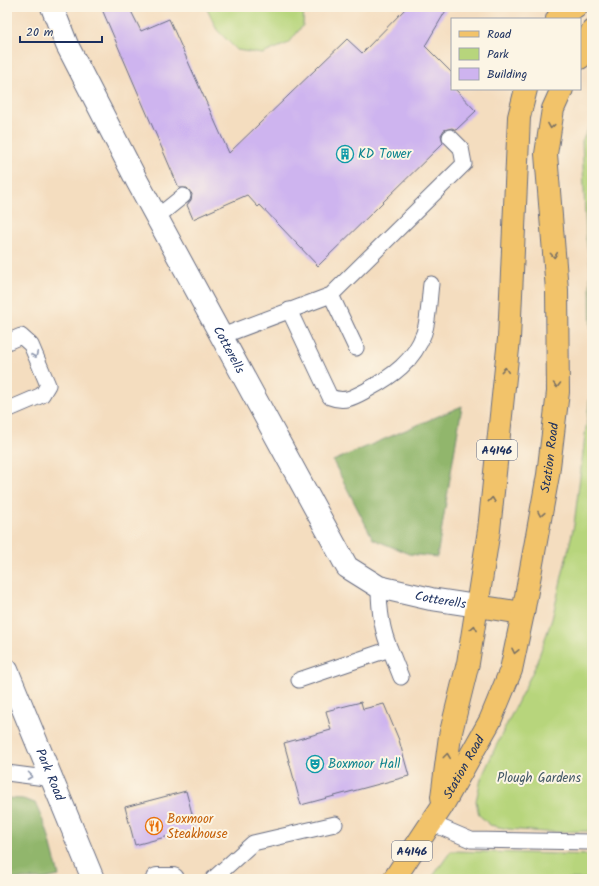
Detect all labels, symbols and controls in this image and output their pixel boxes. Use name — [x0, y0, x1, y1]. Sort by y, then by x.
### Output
scale bar — [20, 18, 102, 44]
legend — [451, 18, 581, 90]
text: 20 m — [26, 23, 54, 42]
text: Road — [487, 25, 512, 44]
text: Park — [487, 45, 509, 64]
text: Building — [487, 65, 527, 84]
one-way arrow — [547, 123, 555, 129]
building icon: KD Tower — [335, 144, 355, 164]
place label: KD Tower — [358, 144, 412, 165]
one-way arrow — [550, 252, 559, 258]
street label: Cotterells — [207, 322, 251, 378]
one-way arrow — [30, 350, 38, 358]
one-way arrow — [501, 367, 510, 374]
one-way arrow — [553, 382, 561, 388]
street label: Station Road — [534, 421, 565, 494]
road number: A4146 — [477, 440, 517, 460]
one-way arrow — [487, 497, 496, 503]
one-way arrow — [538, 511, 546, 517]
street label: Cotterells — [413, 585, 468, 615]
one-way arrow — [469, 625, 477, 632]
one-way arrow — [511, 648, 519, 654]
street label: Station Road — [438, 731, 491, 803]
street label: Park Road — [30, 745, 70, 804]
one-way arrow — [443, 753, 452, 759]
theatre icon: Boxmoor Hall — [305, 754, 325, 774]
place label: Boxmoor Hall — [328, 754, 401, 775]
park label: Plough Gardens — [497, 768, 581, 789]
one-way arrow — [27, 771, 33, 780]
place label: Boxmoor Steakhouse — [167, 809, 228, 845]
restaurant icon: Boxmoor Steakhouse — [144, 816, 164, 836]
road number: A4146 — [392, 841, 432, 861]

